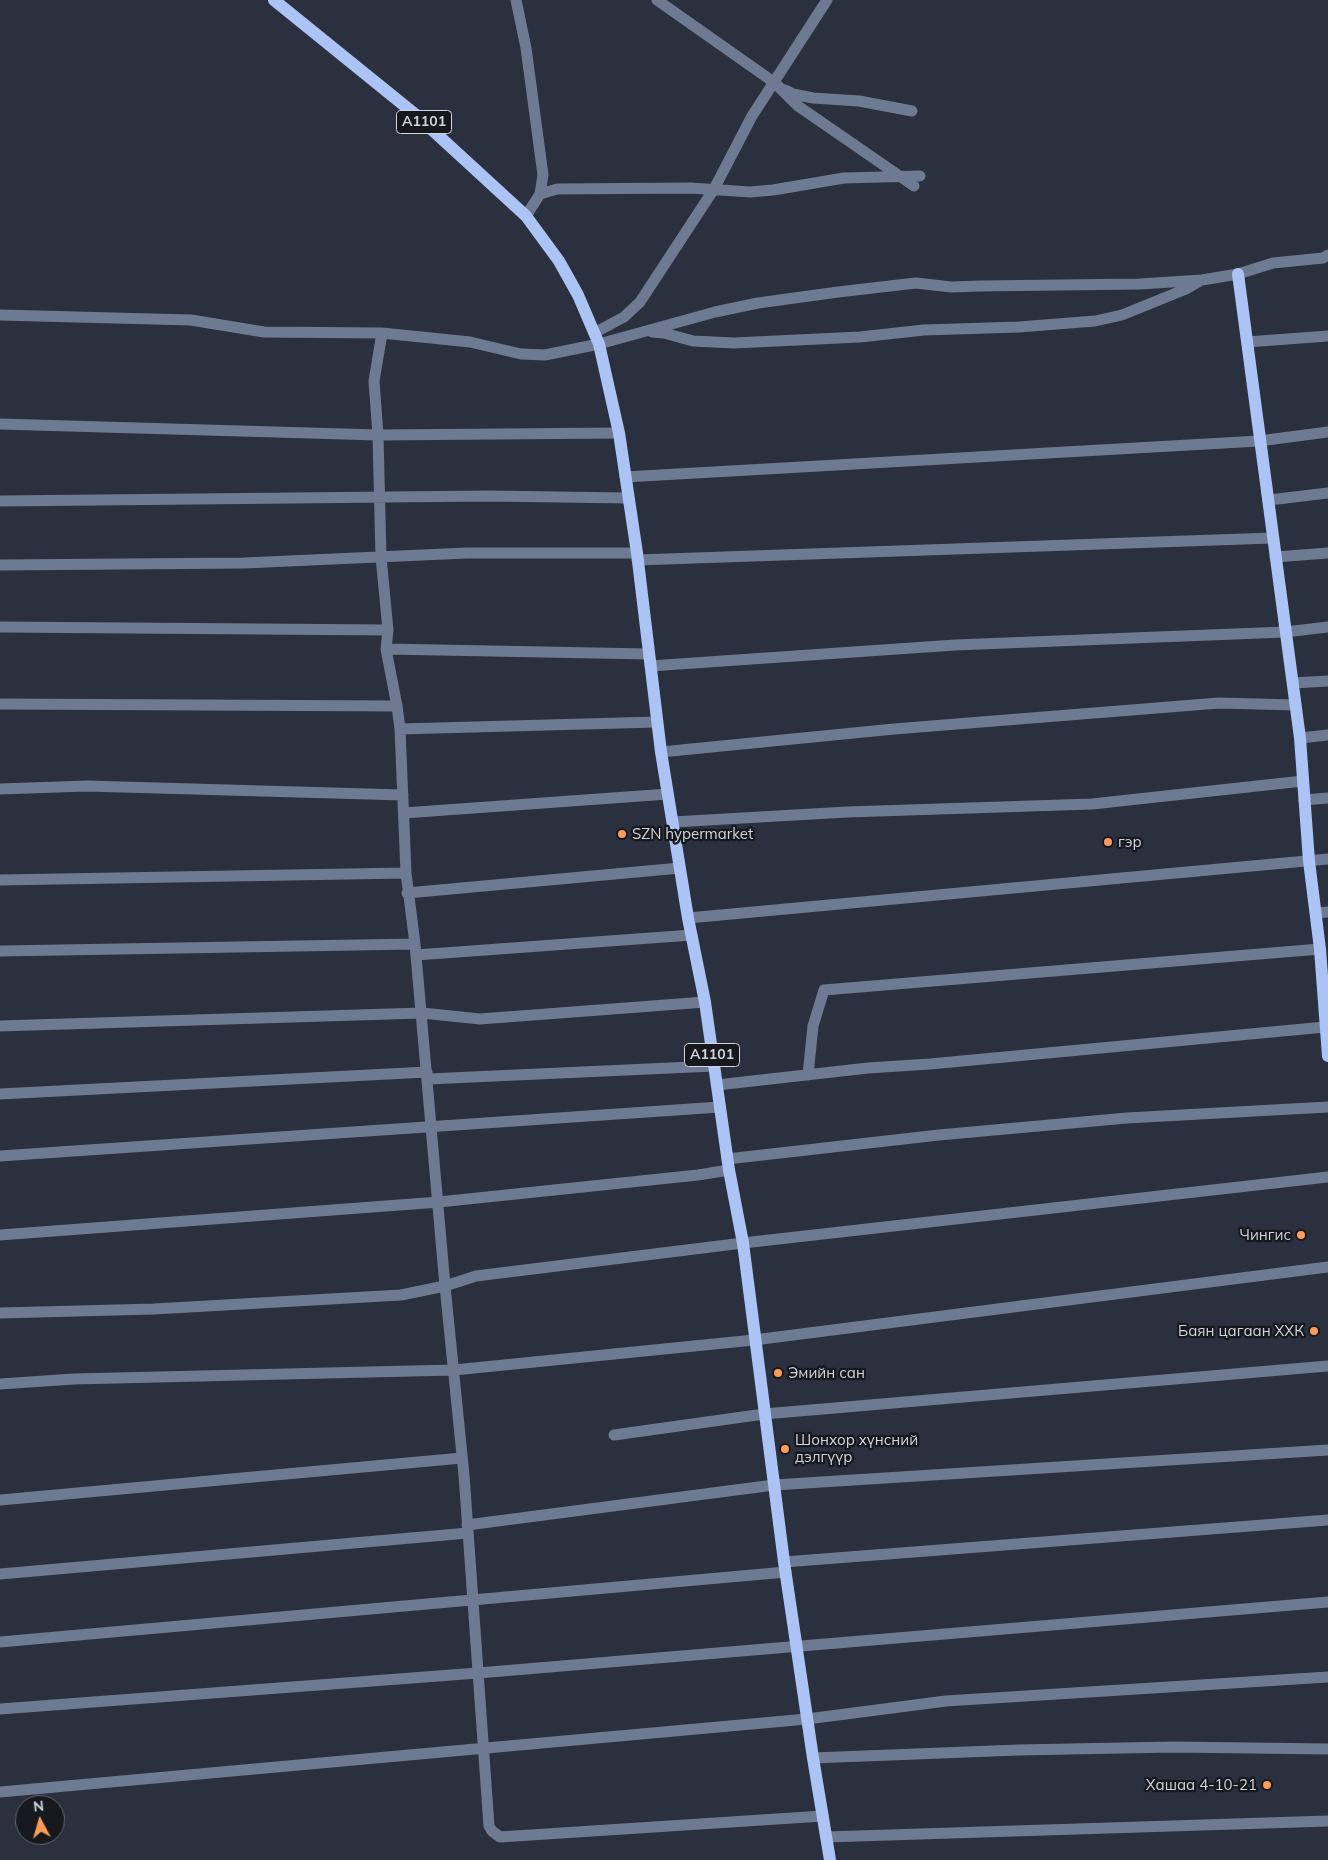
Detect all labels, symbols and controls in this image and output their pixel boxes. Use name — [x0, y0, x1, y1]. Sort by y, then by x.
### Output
road number: A1101 — [396, 110, 452, 134]
place label: SZN hypermarket — [632, 825, 753, 843]
marker: SZN hypermarket — [616, 828, 628, 840]
place label: гэр — [1118, 833, 1142, 851]
marker: гэр — [1102, 836, 1114, 848]
road number: A1101 — [684, 1044, 740, 1066]
place label: Чингис — [1240, 1226, 1291, 1244]
marker: Чингис — [1295, 1229, 1307, 1241]
place label: Баян цагаан ХХК — [1178, 1322, 1304, 1340]
marker: Баян цагаан ХХК — [1308, 1325, 1320, 1337]
place label: Эмийн сан — [788, 1364, 865, 1382]
marker: Эмийн сан — [772, 1367, 784, 1379]
place label: Шонхор хүнсний дэлгүүр — [795, 1431, 918, 1466]
marker: Шонхор хүнсний дэлгүүр — [779, 1443, 791, 1455]
place label: Хашаа 4-10-21 — [1146, 1776, 1257, 1794]
marker: Хашаа 4-10-21 — [1261, 1779, 1273, 1791]
north arrow — [15, 1795, 65, 1845]
text: N — [32, 1797, 45, 1816]

